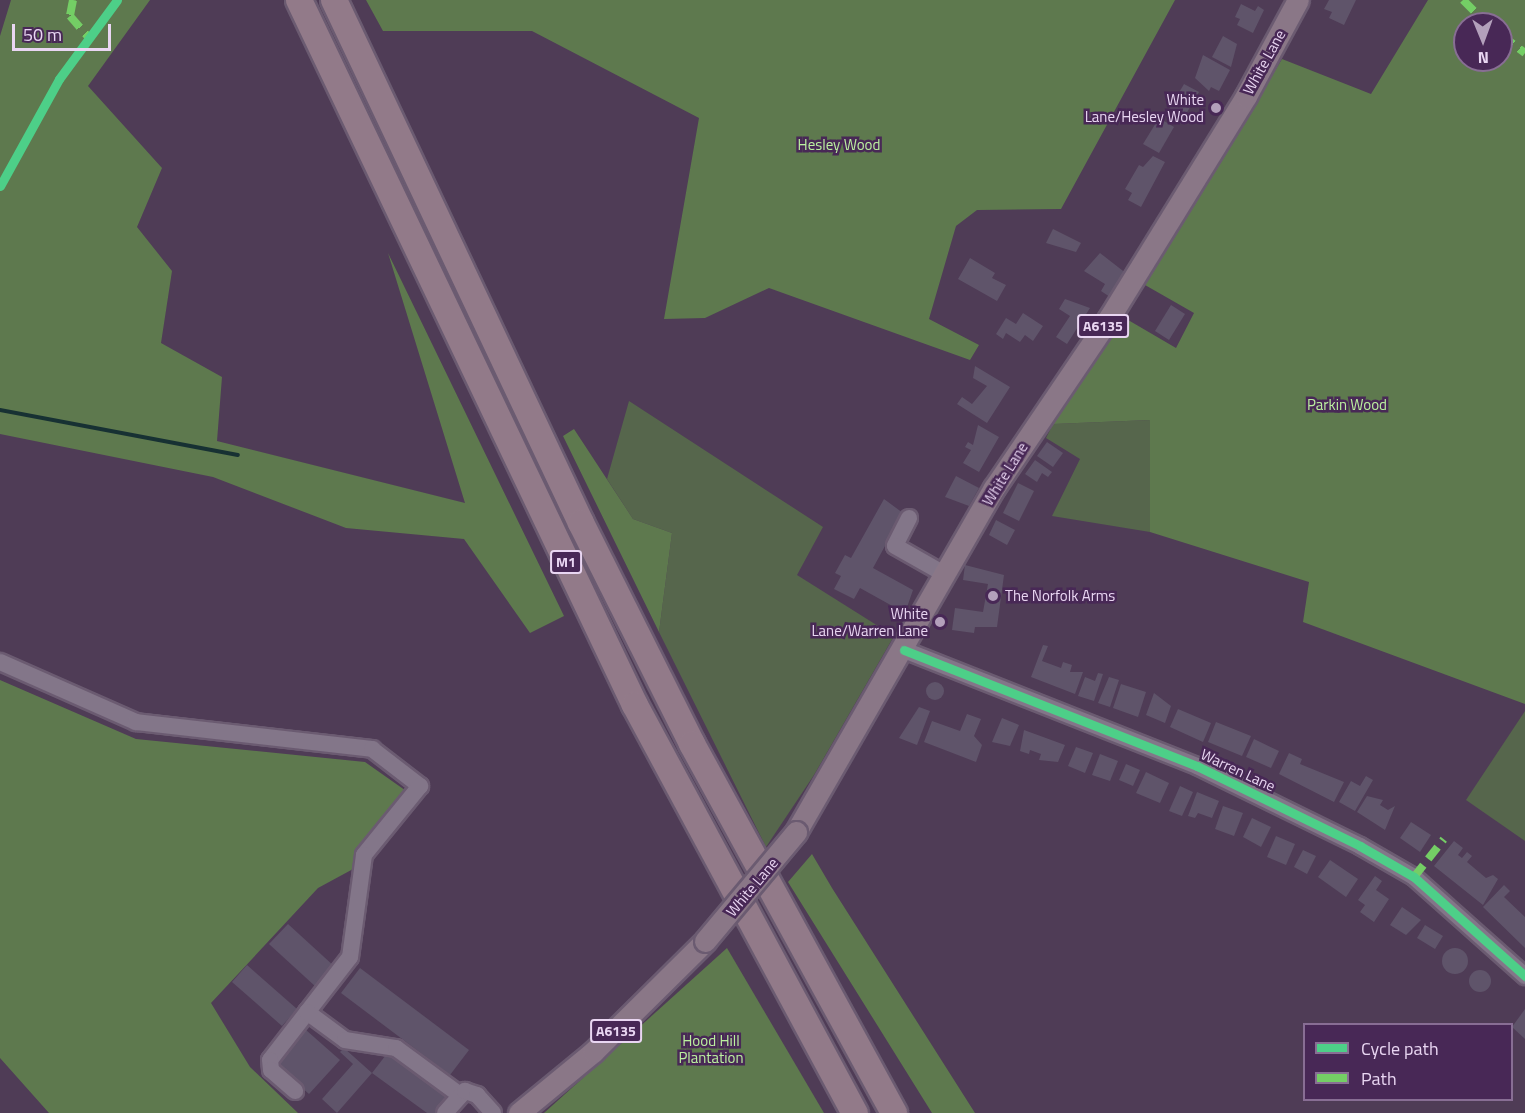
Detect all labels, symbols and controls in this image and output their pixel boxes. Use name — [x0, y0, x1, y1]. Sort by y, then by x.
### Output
scale bar — [15, 12, 114, 50]
north arrow — [1453, 12, 1513, 72]
text: 50 m — [23, 21, 62, 48]
street label: White Lane — [1239, 27, 1289, 97]
text: N — [1478, 46, 1489, 70]
place label: White Lane/Hesley Wood — [1085, 90, 1204, 125]
marker: White Lane/Hesley Wood — [1209, 101, 1223, 115]
park label: Hesley Wood — [798, 136, 880, 154]
road number: A6135 — [1076, 315, 1130, 337]
park label: Parkin Wood — [1307, 396, 1387, 414]
street label: White Lane — [979, 439, 1031, 509]
road number: M1 — [550, 551, 582, 573]
place label: The Norfolk Arms — [1005, 587, 1115, 605]
marker: The Norfolk Arms — [986, 589, 1000, 603]
place label: White Lane/Warren Lane — [811, 604, 928, 639]
marker: White Lane/Warren Lane — [933, 615, 947, 629]
street label: Warren Lane — [1198, 745, 1278, 795]
street label: White Lane — [722, 854, 782, 920]
road number: A6135 — [589, 1020, 643, 1042]
legend — [1303, 1023, 1513, 1101]
park label: Hood Hill Plantation — [678, 1031, 744, 1066]
text: Cycle path — [1361, 1035, 1439, 1062]
text: Path — [1361, 1065, 1397, 1092]

